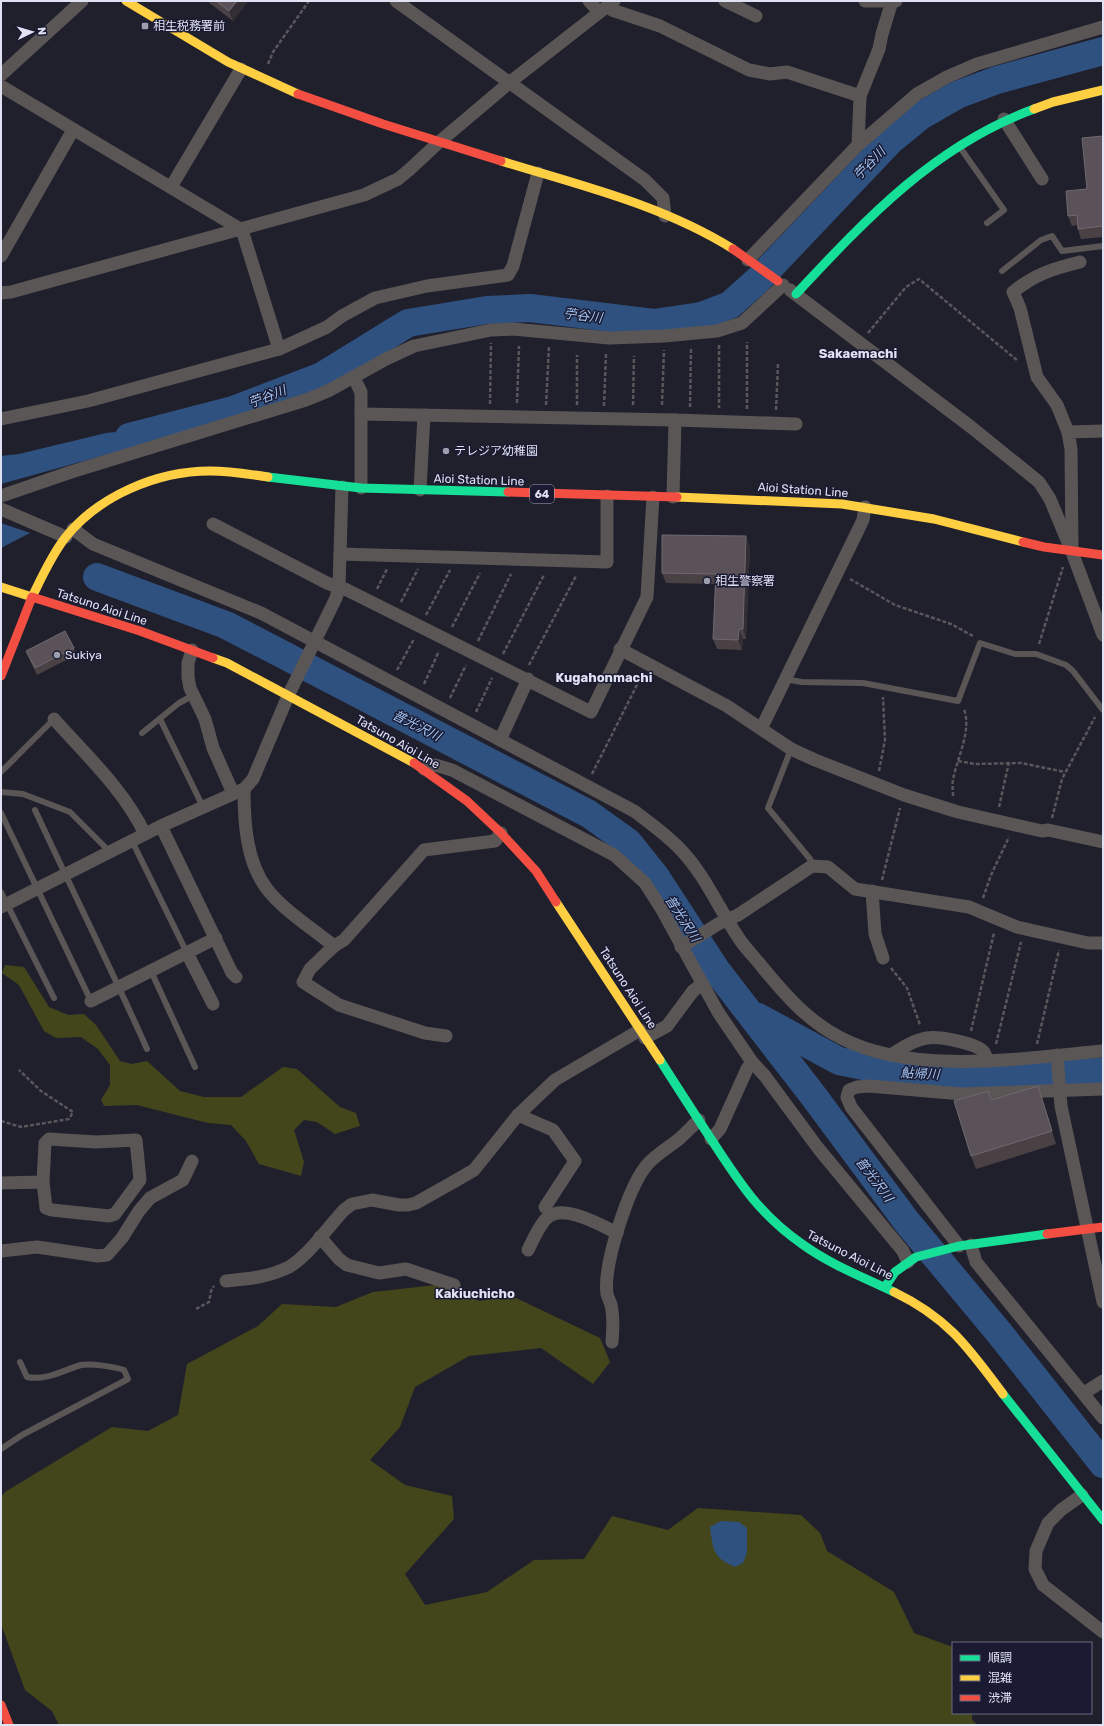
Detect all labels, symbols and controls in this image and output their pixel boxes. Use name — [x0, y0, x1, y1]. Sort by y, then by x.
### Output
north arrow — [12, 12, 52, 52]
place label: 相生税務署前 — [153, 19, 225, 33]
marker: 相生税務署前 — [140, 21, 150, 31]
text: N — [35, 27, 48, 36]
water label: 苧谷川 — [850, 143, 890, 183]
water label: 苧谷川 — [563, 306, 605, 326]
district label: Sakaemachi — [819, 346, 897, 361]
water label: 苧谷川 — [246, 382, 290, 410]
place label: テレジア幼稚園 — [454, 444, 538, 458]
marker: テレジア幼稚園 — [441, 446, 451, 456]
street label: Aioi Station Line — [433, 471, 525, 489]
street label: Aioi Station Line — [757, 480, 849, 500]
road number: 64 — [530, 485, 554, 503]
place label: 相生警察署 — [715, 574, 775, 588]
marker: 相生警察署 — [702, 576, 712, 586]
street label: Tatsuno Aioi Line — [55, 586, 149, 628]
place label: Sukiya — [65, 648, 102, 662]
marker: Sukiya — [52, 650, 62, 660]
district label: Kugahonmachi — [556, 670, 652, 685]
water label: 普光沢川 — [390, 707, 445, 745]
street label: Tatsuno Aioi Line — [354, 712, 443, 772]
water label: 普光沢川 — [662, 892, 704, 946]
street label: Tatsuno Aioi Line — [596, 945, 660, 1032]
water label: 鮎帰川 — [900, 1065, 942, 1082]
water label: 普光沢川 — [853, 1154, 897, 1206]
street label: Tatsuno Aioi Line — [805, 1227, 896, 1283]
district label: Kakiuchicho — [435, 1286, 515, 1301]
legend — [952, 1642, 1092, 1714]
text: 順調 — [988, 1651, 1012, 1665]
text: 混雑 — [988, 1671, 1012, 1685]
text: 渋滞 — [988, 1691, 1012, 1705]

